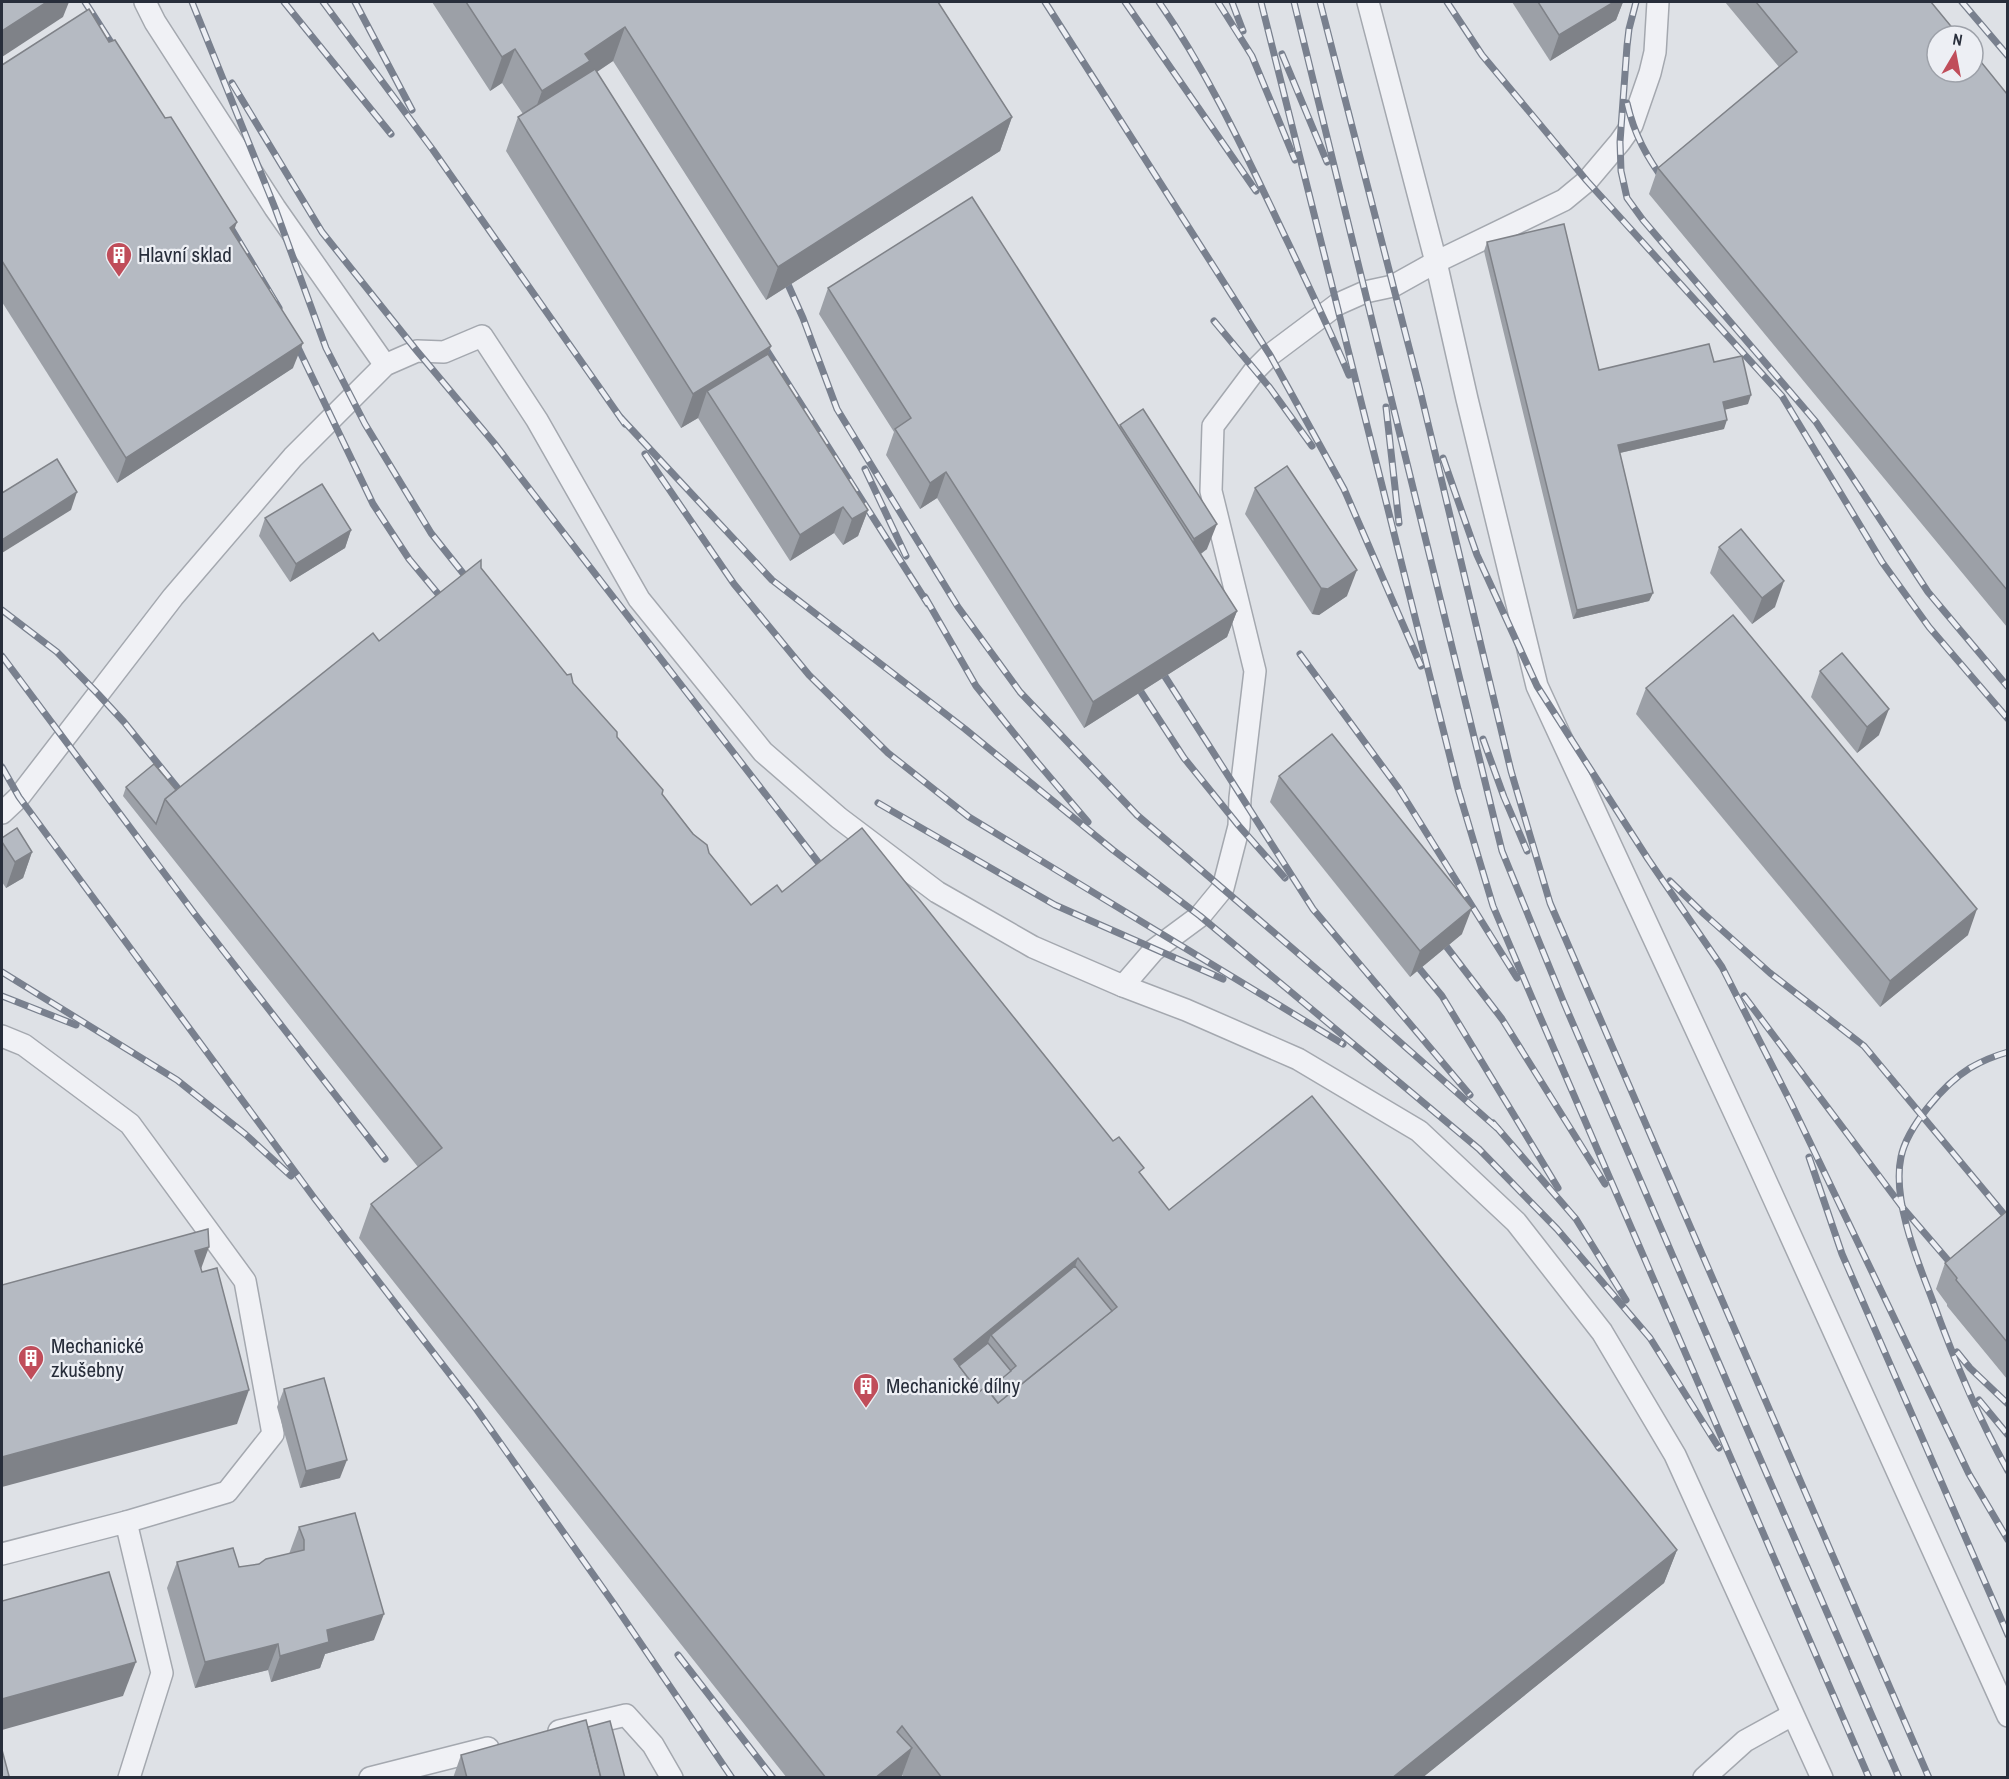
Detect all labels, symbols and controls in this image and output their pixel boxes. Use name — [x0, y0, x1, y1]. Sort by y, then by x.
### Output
north arrow — [1925, 24, 1985, 84]
text: N — [1951, 28, 1964, 51]
building icon: Hlavní sklad — [104, 240, 134, 278]
place label: Hlavní sklad — [138, 240, 232, 269]
place label: Mechanické zkušebny — [51, 1331, 144, 1384]
building icon: Mechanické zkušebny — [16, 1343, 46, 1381]
building icon: Mechanické dílny — [851, 1371, 881, 1409]
place label: Mechanické dílny — [886, 1371, 1020, 1400]

